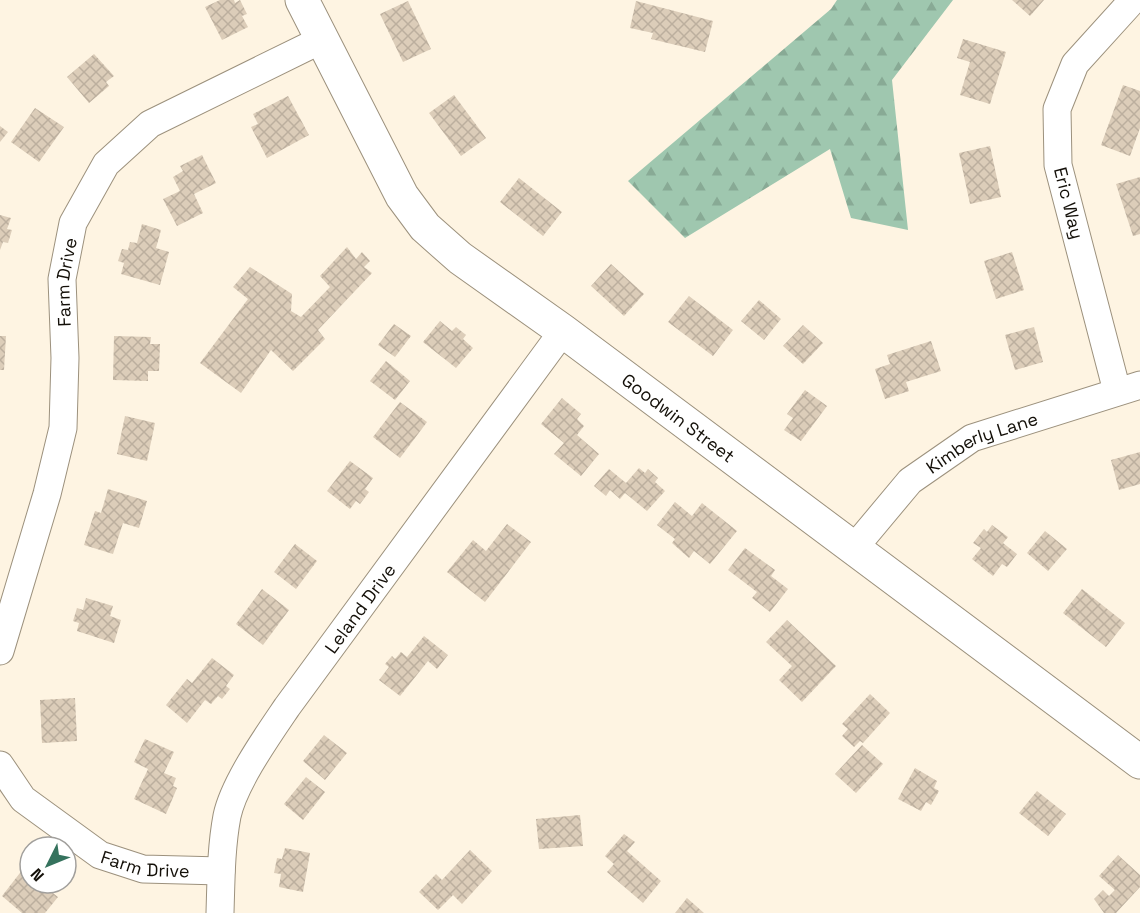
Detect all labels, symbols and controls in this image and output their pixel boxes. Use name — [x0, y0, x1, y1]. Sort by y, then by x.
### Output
street label: Eric Way — [1049, 165, 1089, 241]
street label: Farm Drive — [51, 235, 81, 327]
street label: Goodwin Street — [618, 368, 740, 467]
street label: Kimberly Lane — [921, 407, 1040, 478]
street label: Leland Drive — [319, 559, 400, 658]
north arrow — [18, 835, 78, 895]
street label: Farm Drive — [98, 845, 190, 882]
text: N — [26, 864, 49, 886]

